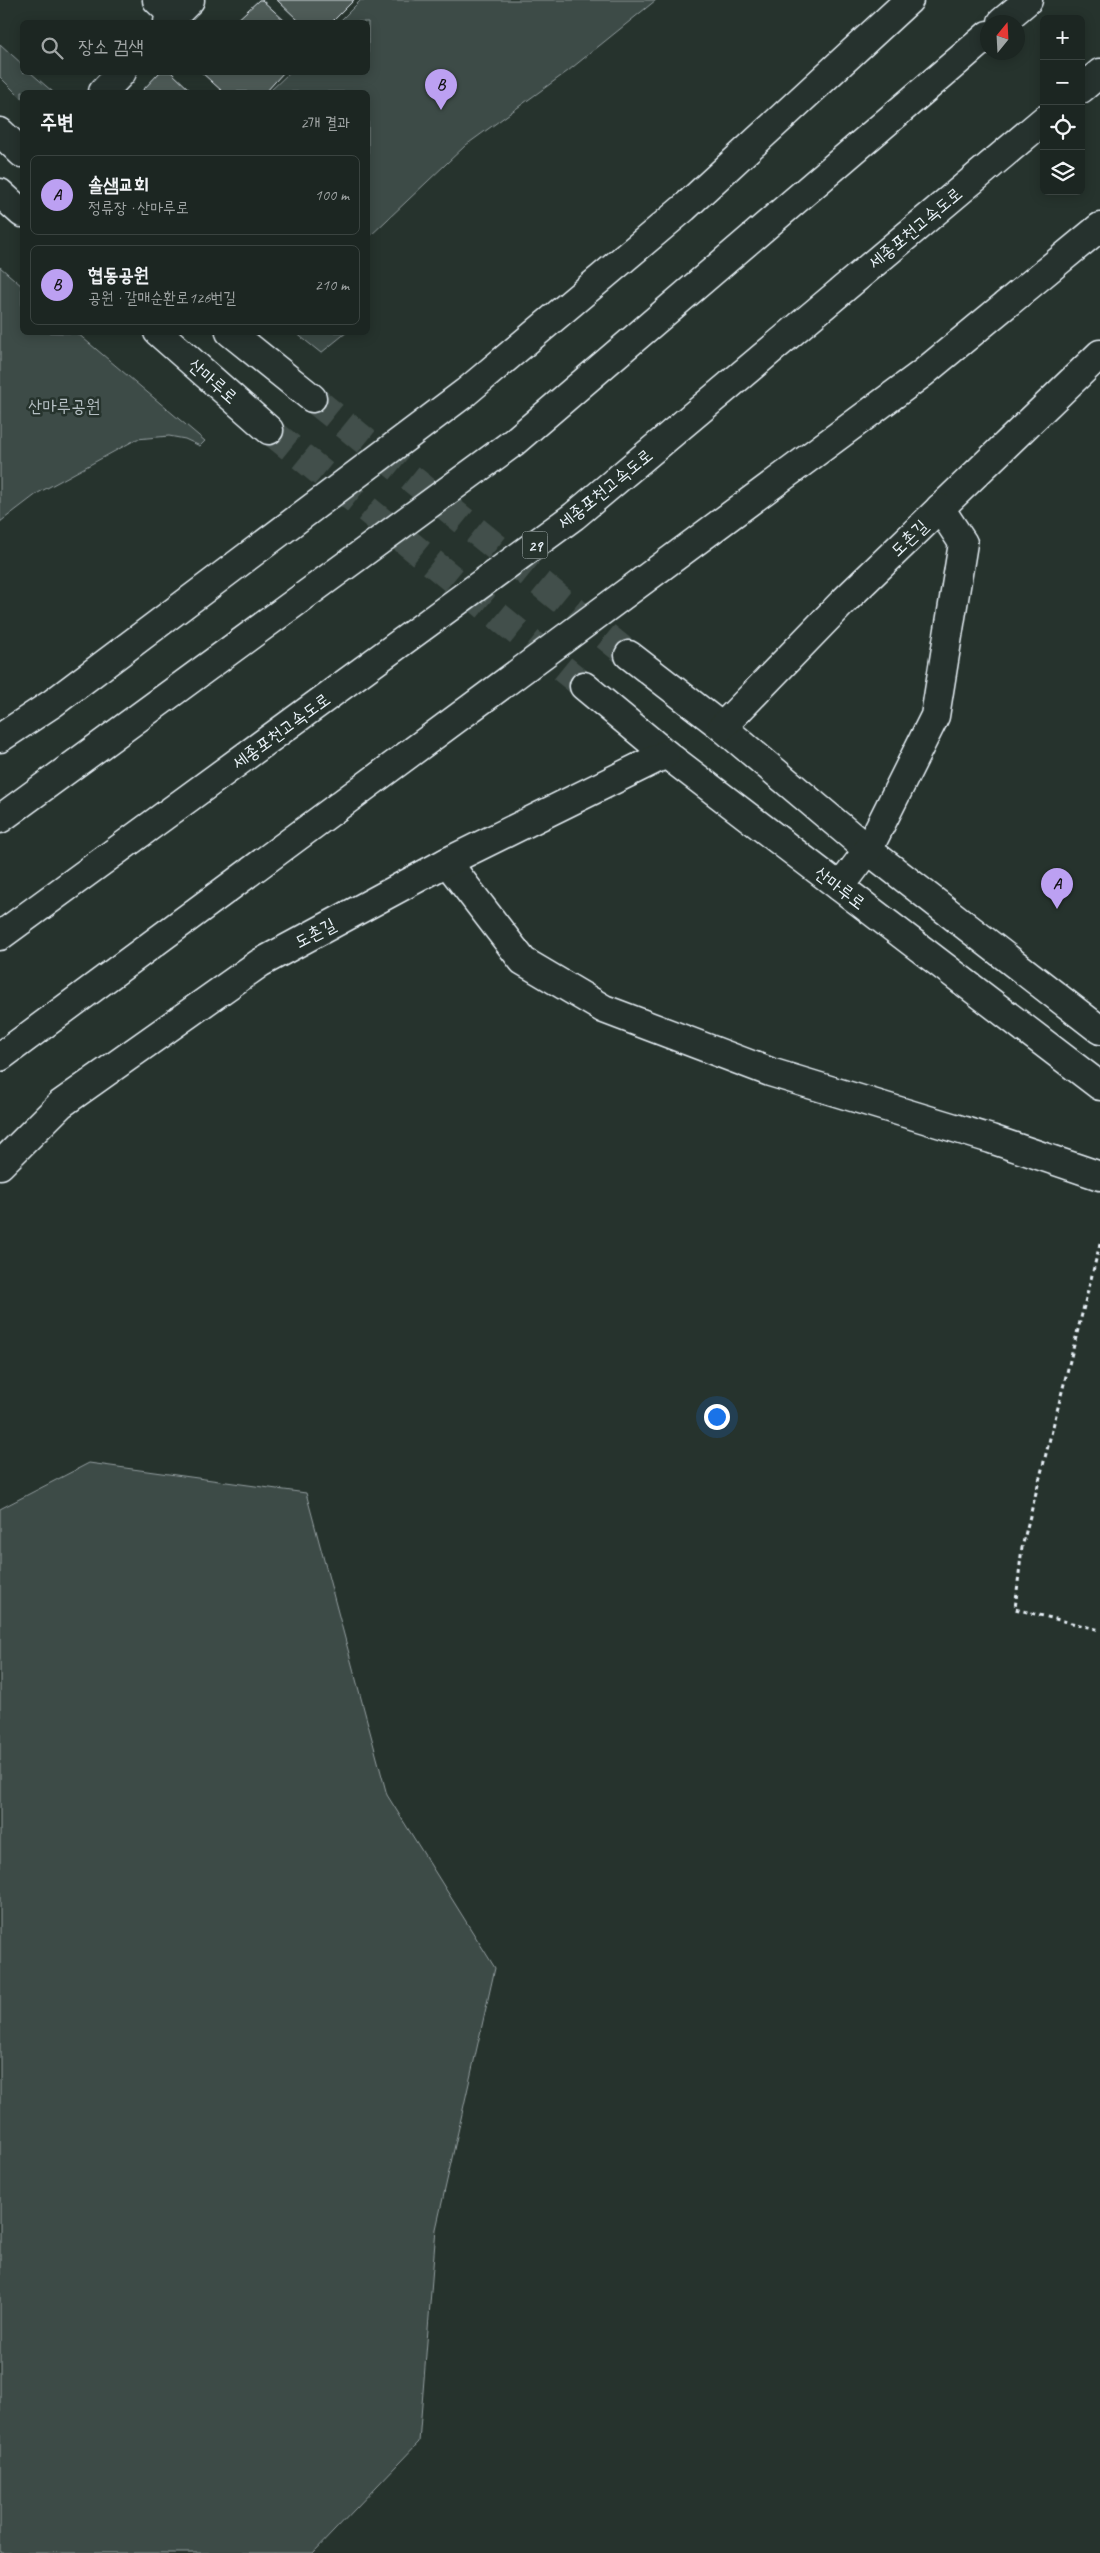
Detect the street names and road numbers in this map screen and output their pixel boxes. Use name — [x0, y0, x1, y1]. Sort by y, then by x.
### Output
street label: 세종포천고속도로 — [864, 182, 966, 274]
street label: 산마루로 — [184, 354, 242, 408]
street label: 세종포천고속도로 — [553, 444, 657, 534]
street label: 도촌길 — [886, 515, 933, 561]
road number: 29 — [522, 532, 548, 558]
street label: 세종포천고속도로 — [228, 688, 334, 774]
street label: 산마루로 — [810, 862, 870, 914]
street label: 도촌길 — [291, 913, 340, 953]

